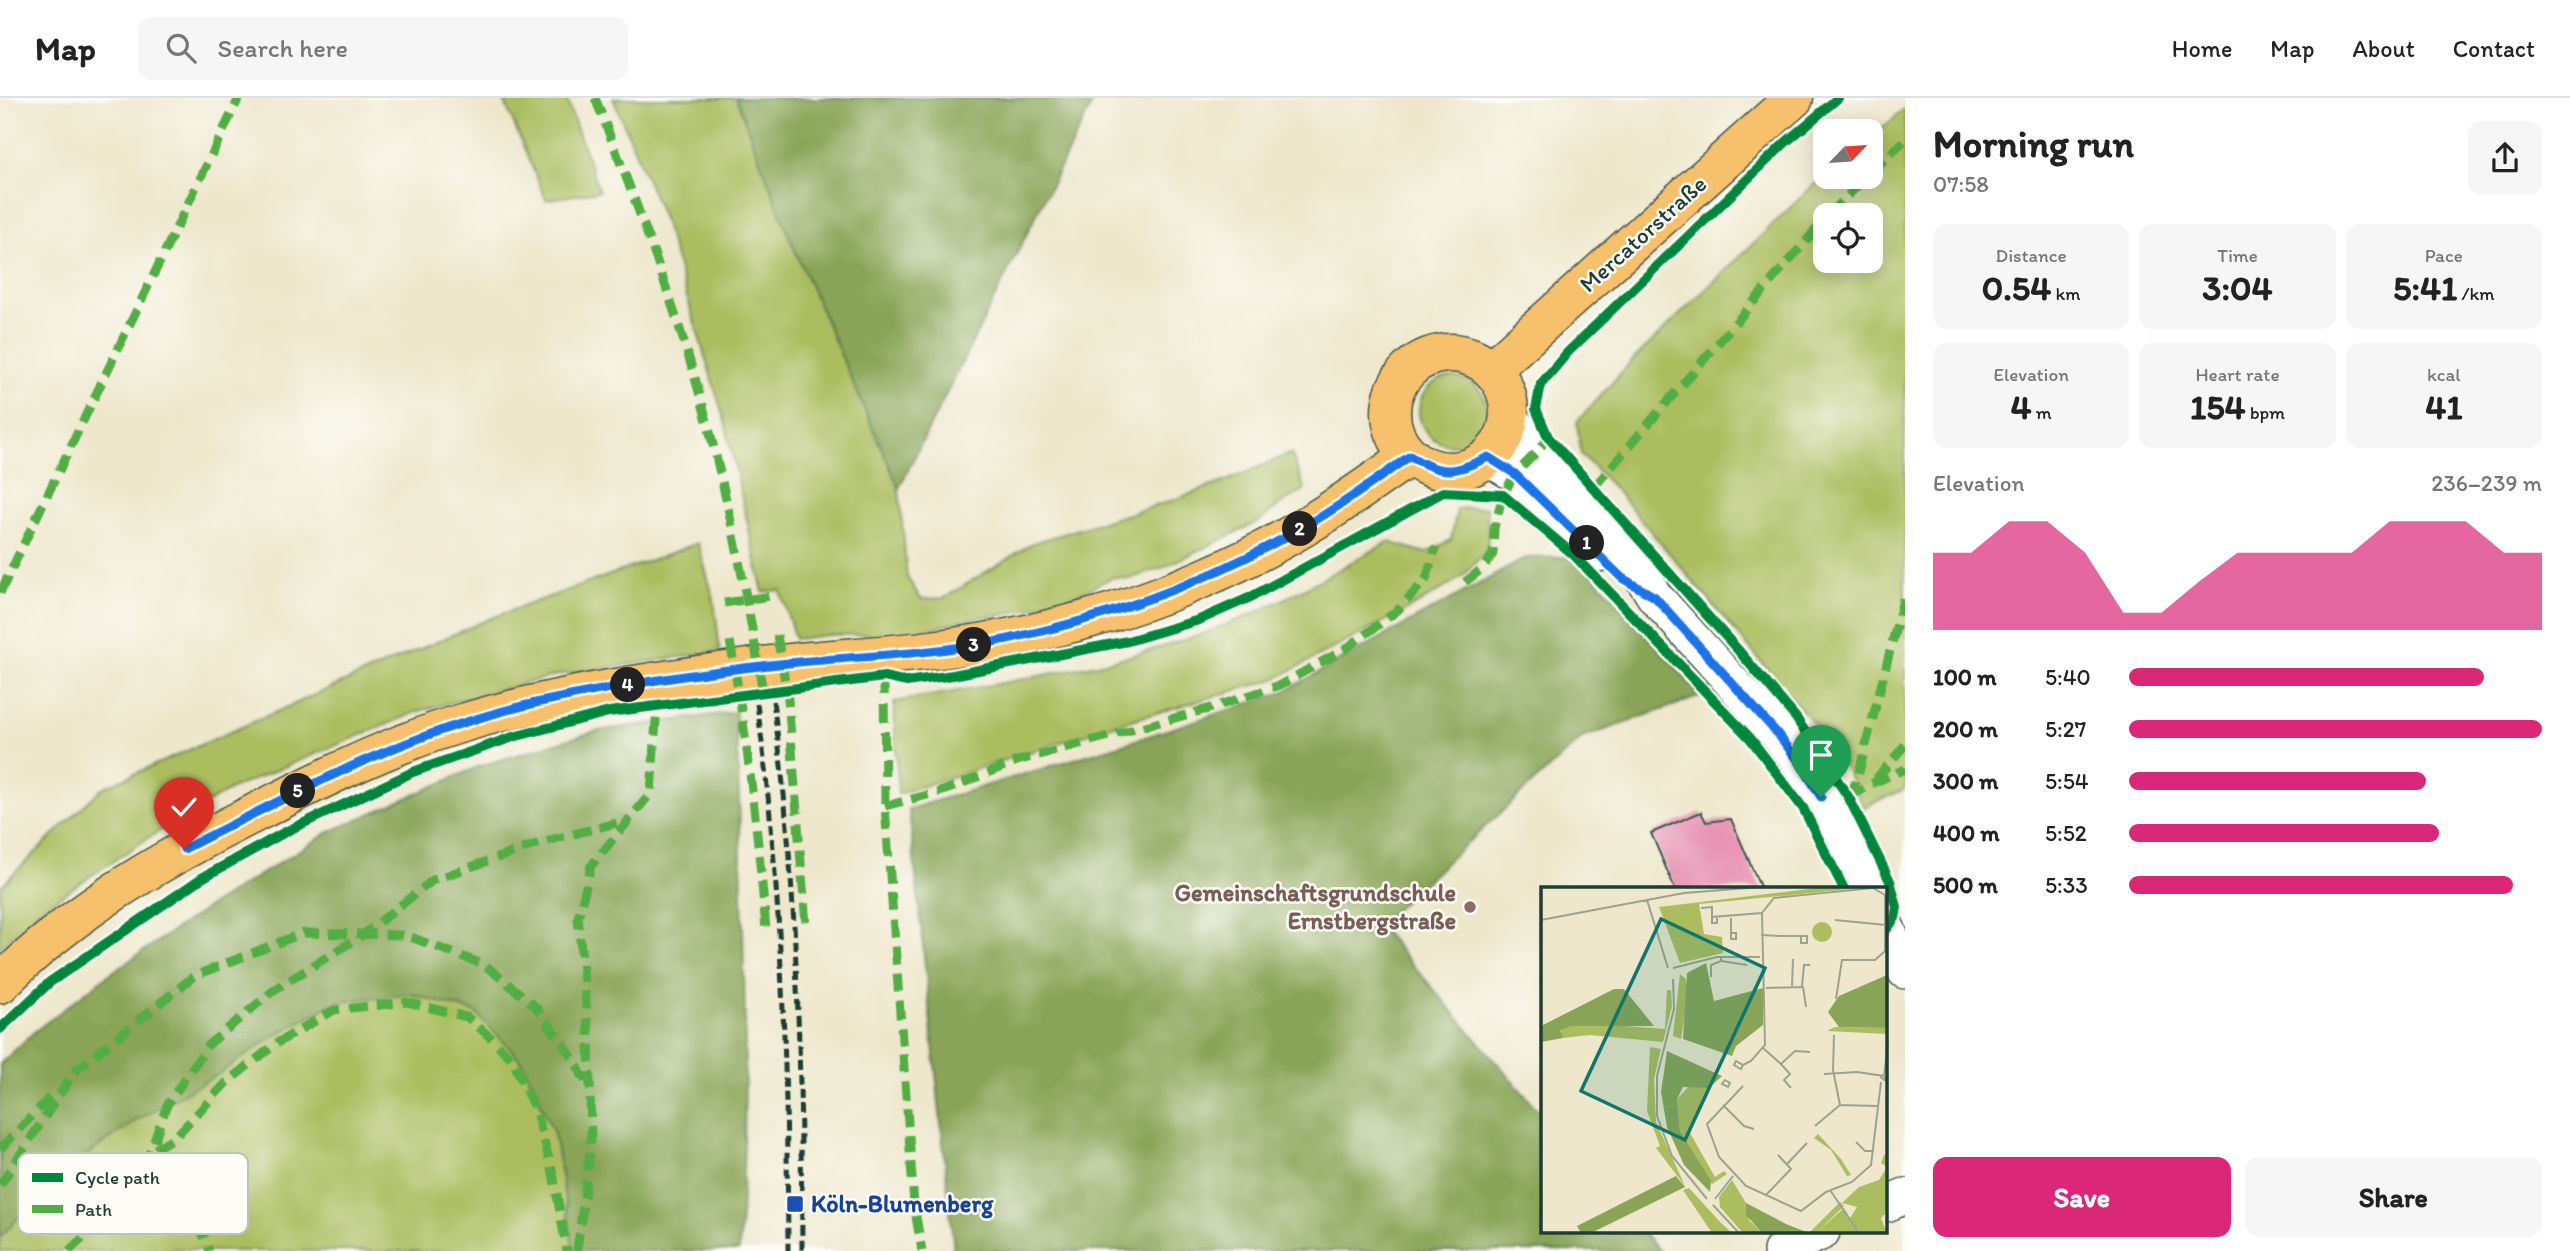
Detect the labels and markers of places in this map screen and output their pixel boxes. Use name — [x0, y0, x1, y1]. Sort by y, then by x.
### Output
pin: 2 — [1282, 512, 1318, 546]
pin: 1 — [1570, 526, 1604, 560]
pin: 3 — [956, 628, 992, 662]
pin: 4 — [610, 668, 646, 702]
pin — [1791, 725, 1851, 797]
pin: 5 — [280, 774, 316, 808]
pin — [154, 777, 214, 849]
place label: Gemeinschaftsgrundschule Ernstbergstraße — [1175, 878, 1456, 936]
marker: Gemeinschaftsgrundschule Ernstbergstraße — [1462, 899, 1478, 915]
place label: Köln-Blumenberg — [811, 1189, 994, 1219]
marker: Köln-Blumenberg — [785, 1194, 805, 1214]

